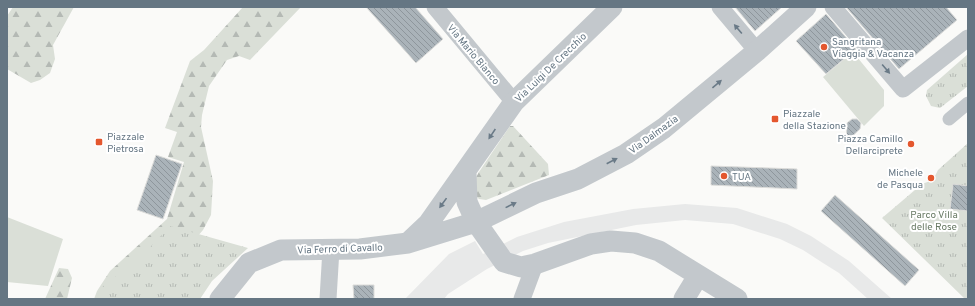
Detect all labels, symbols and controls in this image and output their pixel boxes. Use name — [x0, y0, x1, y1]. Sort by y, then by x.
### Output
street label: Via Mario Bianco — [444, 22, 502, 88]
one-way arrow — [734, 24, 743, 35]
street label: Via Luigi De Crecchio — [512, 30, 590, 106]
place label: Sangritana Viaggia & Vacanza — [832, 36, 914, 61]
marker: Sangritana Viaggia & Vacanza — [819, 42, 829, 52]
one-way arrow — [881, 63, 890, 74]
one-way arrow — [712, 80, 722, 89]
place label: Piazzale della Stazione — [783, 108, 846, 133]
street label: Via Dalmazia — [627, 113, 681, 157]
marker: Piazzale della Stazione — [770, 114, 780, 124]
one-way arrow — [488, 129, 496, 139]
place label: Piazzale Pietrosa — [107, 131, 144, 156]
place label: Piazza Camillo Dellarciprete — [837, 133, 903, 158]
marker: Piazzale Pietrosa — [94, 137, 104, 147]
marker: Piazza Camillo Dellarciprete — [906, 139, 916, 149]
one-way arrow — [607, 158, 618, 164]
place label: Michele de Pasqua — [877, 167, 923, 192]
marker: TUA — [719, 171, 729, 181]
place label: TUA — [732, 171, 751, 184]
marker: Michele de Pasqua — [926, 173, 936, 183]
one-way arrow — [439, 198, 447, 209]
one-way arrow — [506, 202, 517, 208]
park label: Parco Villa delle Rose — [910, 209, 958, 234]
street label: Via Ferro di Cavallo — [297, 241, 383, 257]

